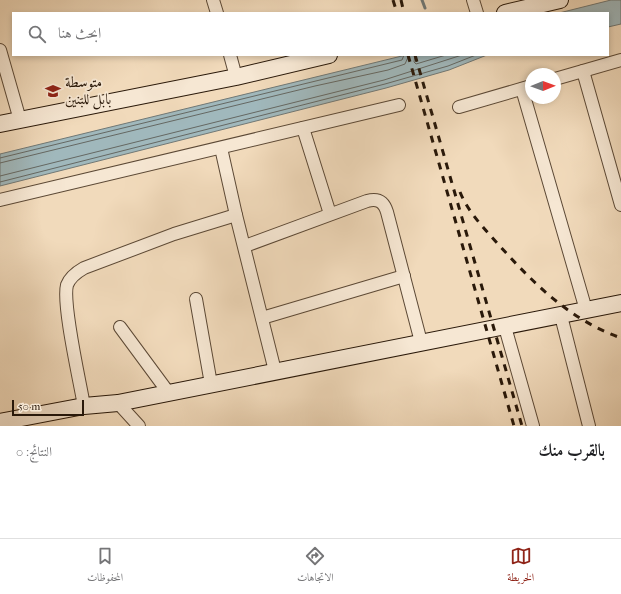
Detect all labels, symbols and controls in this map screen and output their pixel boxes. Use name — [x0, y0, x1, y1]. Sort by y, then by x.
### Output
search box — [12, 12, 609, 56]
icon: search — [26, 23, 48, 45]
text: ابحث هنا — [58, 24, 101, 42]
north arrow — [525, 68, 561, 104]
place label: متوسطة بابل للبنين — [65, 73, 112, 110]
school or university icon: متوسطة بابل للبنين — [44, 82, 62, 100]
scale bar — [12, 398, 84, 417]
text: 50 m — [18, 400, 40, 413]
text: بالقرب منك — [539, 440, 605, 460]
text: النتائج: 0 — [16, 444, 52, 459]
tab: المحفوظات — [87, 545, 123, 588]
tab: الاتجاهات — [297, 545, 334, 588]
tab: الخريطة — [507, 545, 534, 588]

